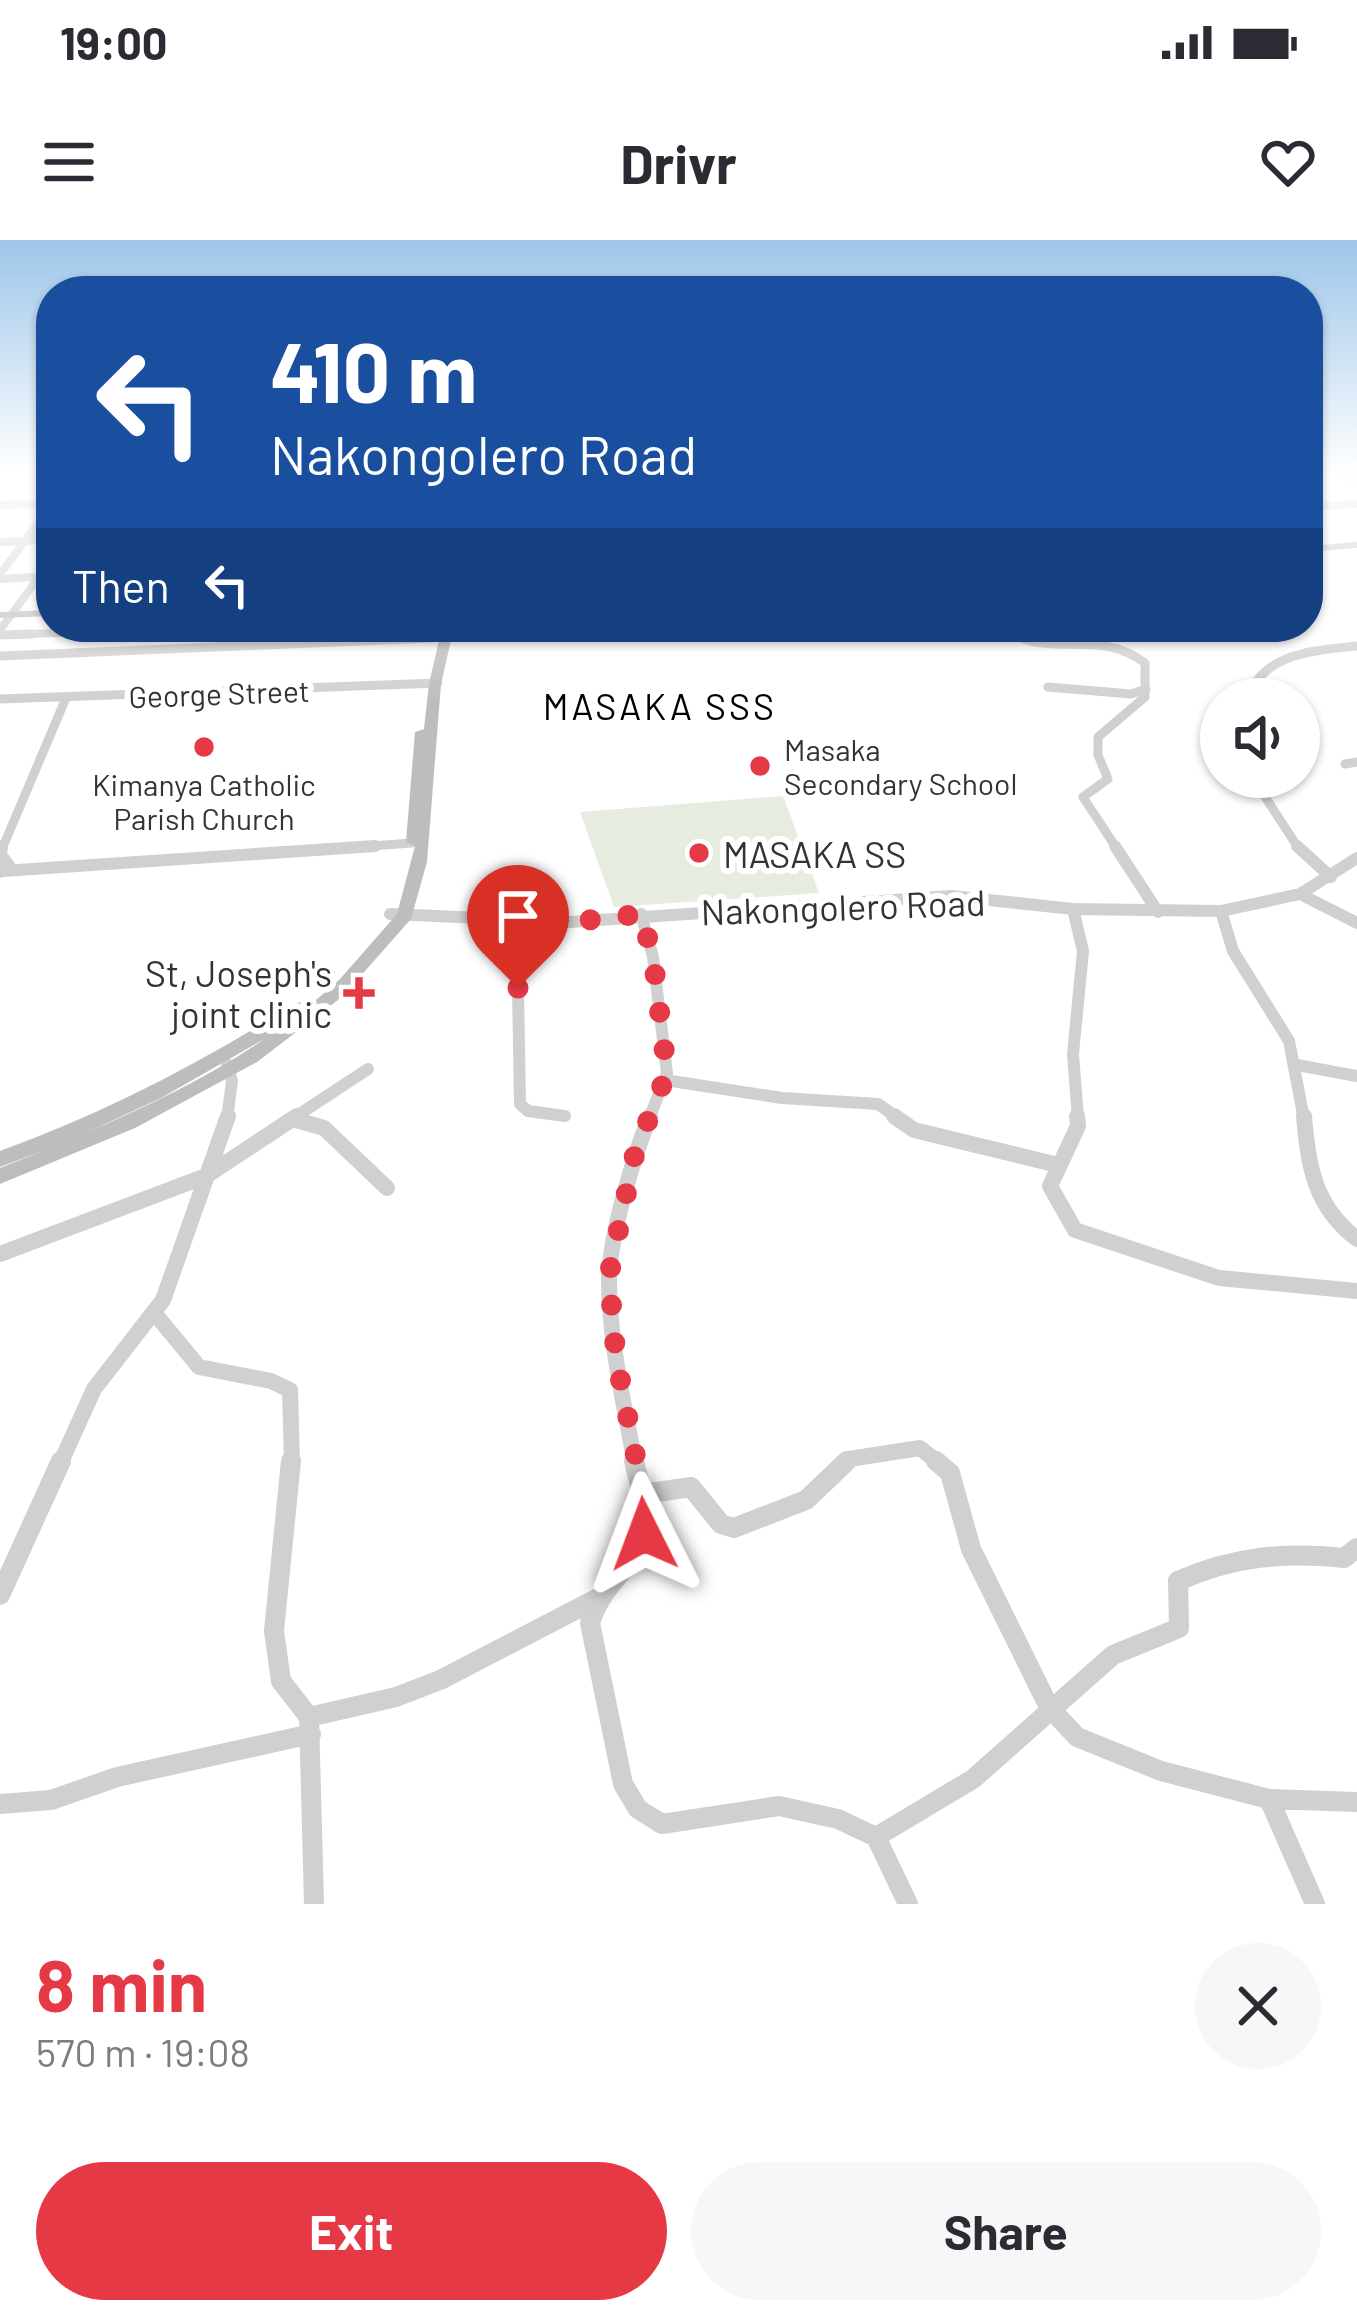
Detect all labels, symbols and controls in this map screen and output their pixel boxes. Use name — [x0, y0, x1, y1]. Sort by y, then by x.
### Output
text: 19:00 — [60, 15, 168, 69]
icon: menu — [36, 129, 102, 195]
icon: heart — [1255, 129, 1321, 195]
text: Drivr — [620, 130, 737, 195]
text: 410 m — [270, 319, 477, 420]
icon: left — [72, 324, 228, 480]
text: Nakongolero Road — [270, 421, 697, 486]
icon: left — [194, 552, 260, 618]
text: Then — [72, 558, 170, 612]
street label: George Street — [128, 672, 310, 714]
map controls — [1200, 678, 1320, 798]
button: sound — [1200, 678, 1320, 798]
district label: MASAKA SSS — [543, 684, 777, 727]
place label: Masaka Secondary School — [784, 731, 1017, 801]
marker: Kimanya Catholic Parish Church — [191, 734, 217, 760]
marker: Masaka Secondary School — [747, 753, 773, 779]
place label: Kimanya Catholic Parish Church — [92, 766, 316, 836]
place label: MASAKA SS — [723, 832, 906, 875]
marker: MASAKA SS — [686, 840, 712, 866]
pin — [467, 865, 569, 988]
street label: Nakongolero Road — [700, 880, 986, 932]
icon: arrive — [485, 883, 551, 949]
place label: St, Joseph's joint clinic — [145, 951, 332, 1035]
marker: St, Joseph's joint clinic — [343, 977, 375, 1009]
position arrow — [581, 1471, 707, 1597]
text: 8 min — [36, 1940, 207, 2026]
button: close — [1195, 1943, 1321, 2069]
text: 570 m · 19:08 — [36, 2028, 250, 2075]
button: Exit — [36, 2162, 667, 2300]
button: Share — [691, 2162, 1321, 2300]

